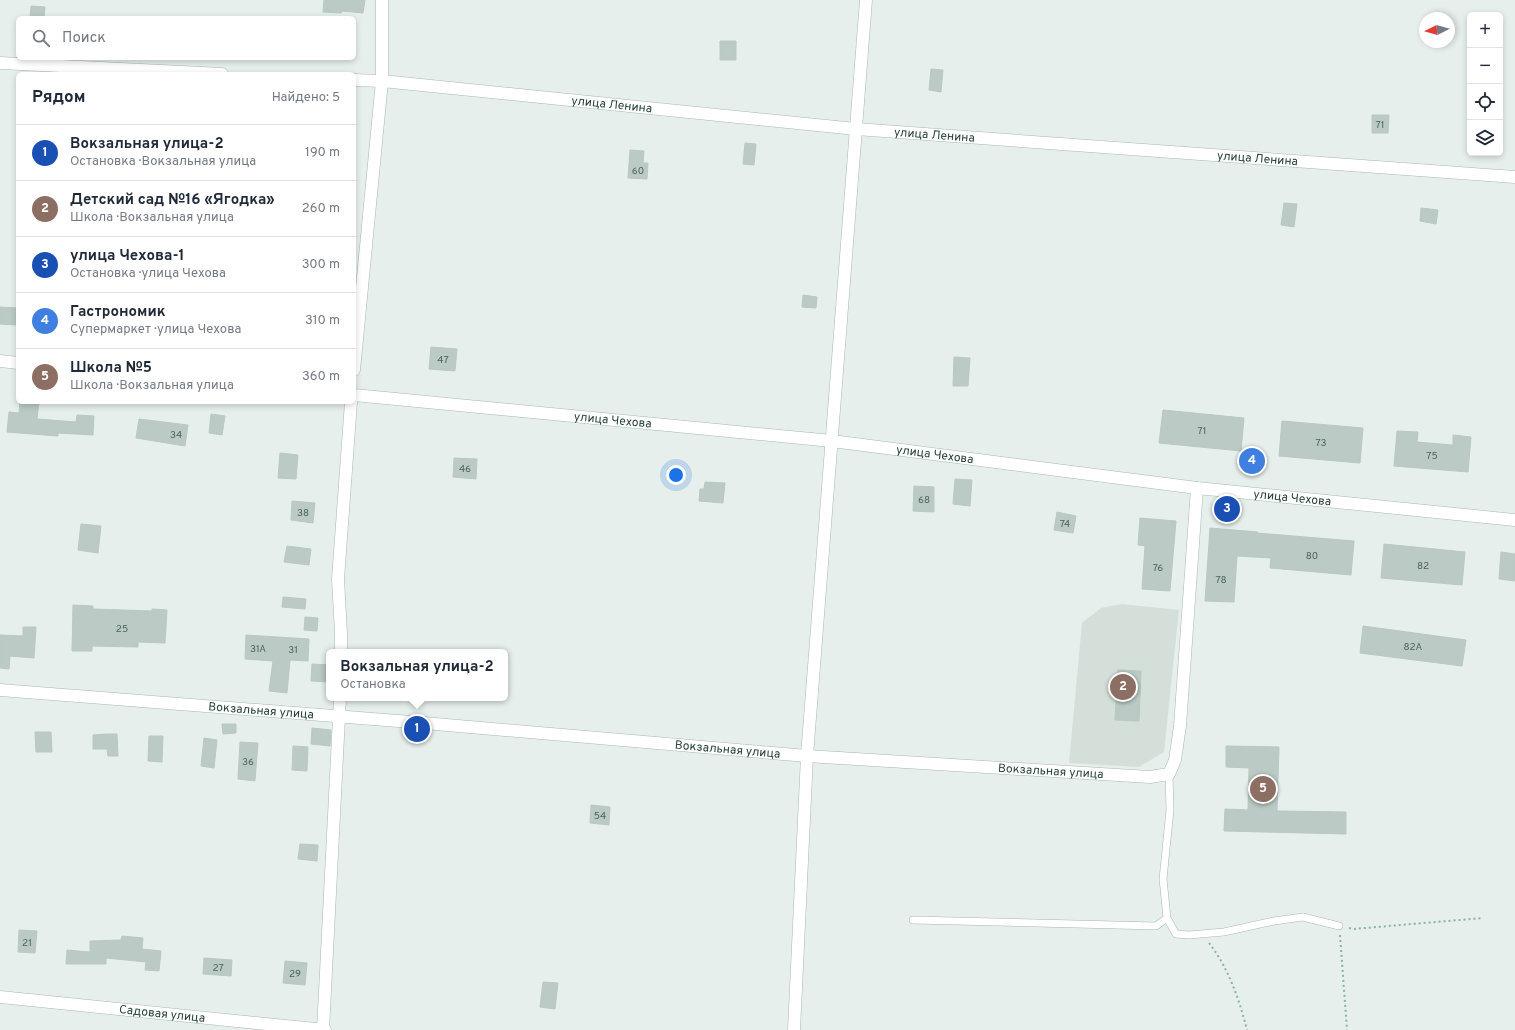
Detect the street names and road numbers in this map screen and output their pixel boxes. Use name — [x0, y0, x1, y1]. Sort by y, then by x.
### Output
street label: улица Ленина — [571, 93, 653, 117]
street label: улица Ленина — [893, 125, 975, 147]
street label: улица Ленина — [1216, 148, 1298, 170]
street label: улица Чехова — [573, 409, 652, 433]
street label: улица Чехова — [895, 442, 974, 468]
street label: улица Чехова — [1253, 487, 1332, 510]
street label: Вокзальная улица — [208, 699, 315, 723]
street label: Вокзальная улица — [674, 738, 781, 763]
street label: Вокзальная улица — [997, 761, 1104, 783]
street label: Садовая улица — [118, 1002, 206, 1027]

